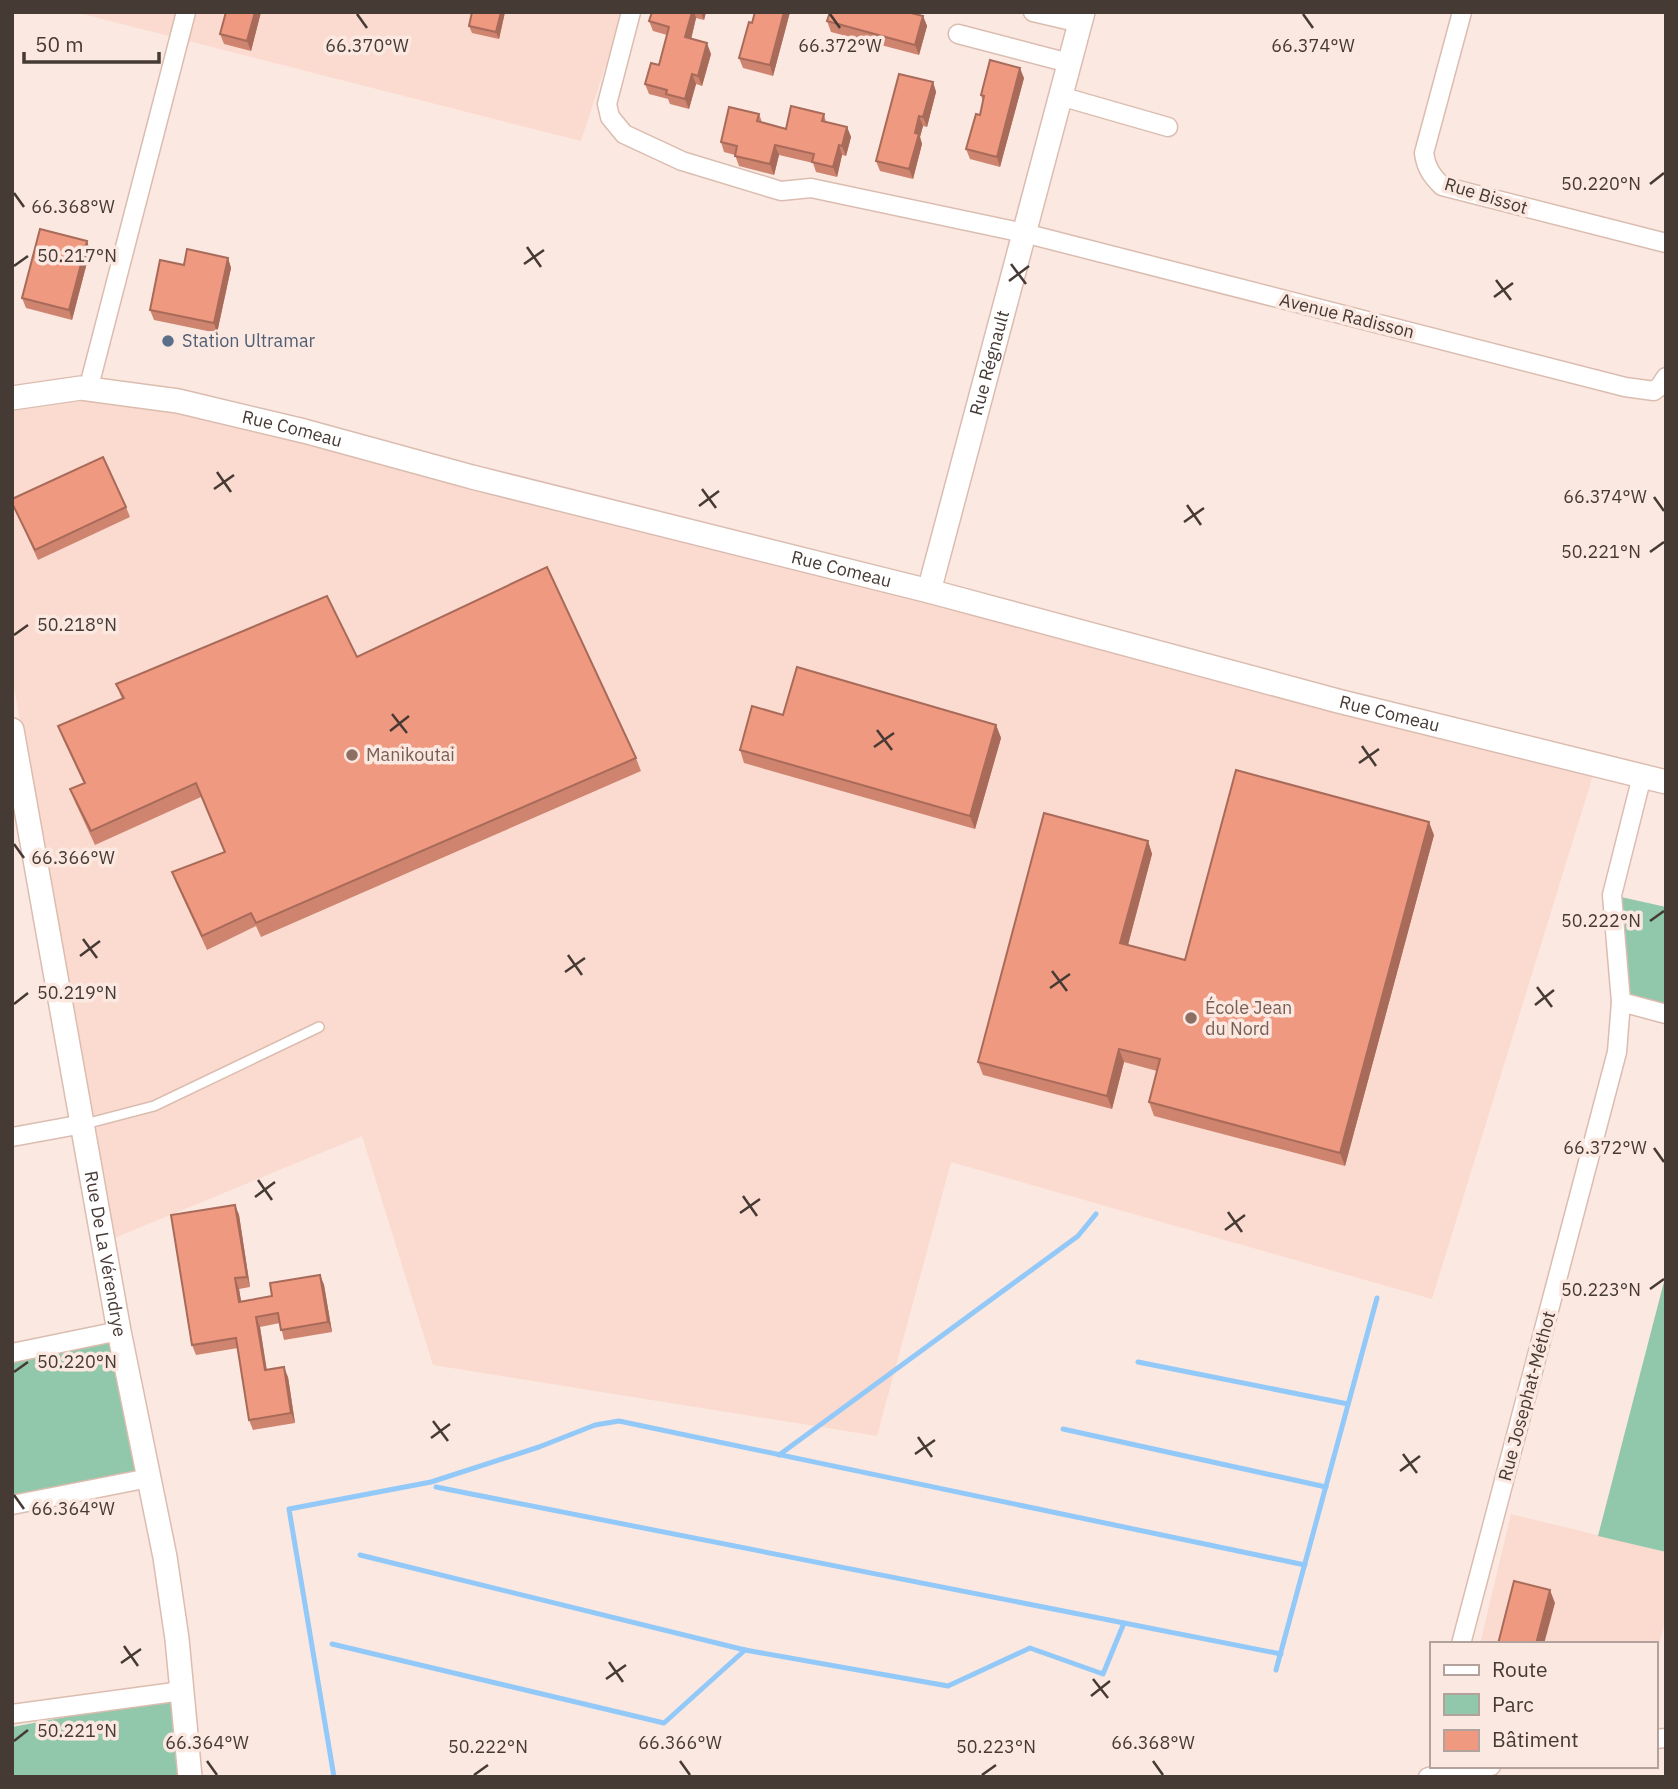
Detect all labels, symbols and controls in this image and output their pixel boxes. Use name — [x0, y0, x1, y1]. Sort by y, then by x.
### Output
scale bar — [24, 21, 159, 65]
text: 50 m — [35, 30, 84, 58]
text: 66.370°W — [325, 34, 409, 57]
text: 66.372°W — [798, 34, 882, 57]
text: 66.374°W — [1271, 34, 1355, 57]
street label: Rue Bissot — [1442, 172, 1531, 219]
text: 50.220°N — [1561, 172, 1641, 195]
text: 66.368°W — [31, 195, 115, 218]
text: 50.217°N — [37, 244, 117, 267]
street label: Avenue Radisson — [1277, 288, 1417, 343]
street label: Rue Régnault — [964, 308, 1014, 418]
place label: Station Ultramar — [182, 329, 316, 352]
marker: Station Ultramar — [160, 333, 176, 349]
street label: Rue Comeau — [240, 405, 345, 452]
text: 66.374°W — [1563, 485, 1647, 508]
text: 50.221°N — [1561, 540, 1641, 563]
street label: Rue Comeau — [789, 545, 894, 592]
text: 50.218°N — [37, 613, 117, 636]
street label: Rue Comeau — [1337, 690, 1442, 737]
place label: Manikoutai — [366, 743, 455, 766]
marker: Manikoutai — [344, 747, 360, 763]
text: 66.366°W — [31, 846, 115, 869]
text: 50.222°N — [1561, 909, 1641, 932]
text: 50.219°N — [37, 981, 117, 1004]
place label: École Jean du Nord — [1205, 996, 1292, 1040]
marker: École Jean du Nord — [1183, 1010, 1199, 1026]
text: 66.372°W — [1563, 1136, 1647, 1159]
street label: Rue De La Vérendrye — [80, 1169, 132, 1339]
text: 50.223°N — [1561, 1278, 1641, 1301]
street label: Rue Josephat-Méthot — [1493, 1309, 1560, 1483]
text: 50.220°N — [37, 1350, 117, 1373]
text: 66.364°W — [31, 1497, 115, 1520]
legend — [1430, 1642, 1657, 1768]
text: Route — [1492, 1655, 1548, 1683]
text: Parc — [1492, 1690, 1534, 1718]
text: 50.221°N — [37, 1719, 117, 1742]
text: Bâtiment — [1492, 1725, 1579, 1753]
text: 66.364°W — [165, 1731, 249, 1754]
text: 66.366°W — [638, 1731, 722, 1754]
text: 66.368°W — [1111, 1731, 1195, 1754]
text: 50.222°N — [448, 1735, 528, 1758]
text: 50.223°N — [956, 1735, 1036, 1758]

